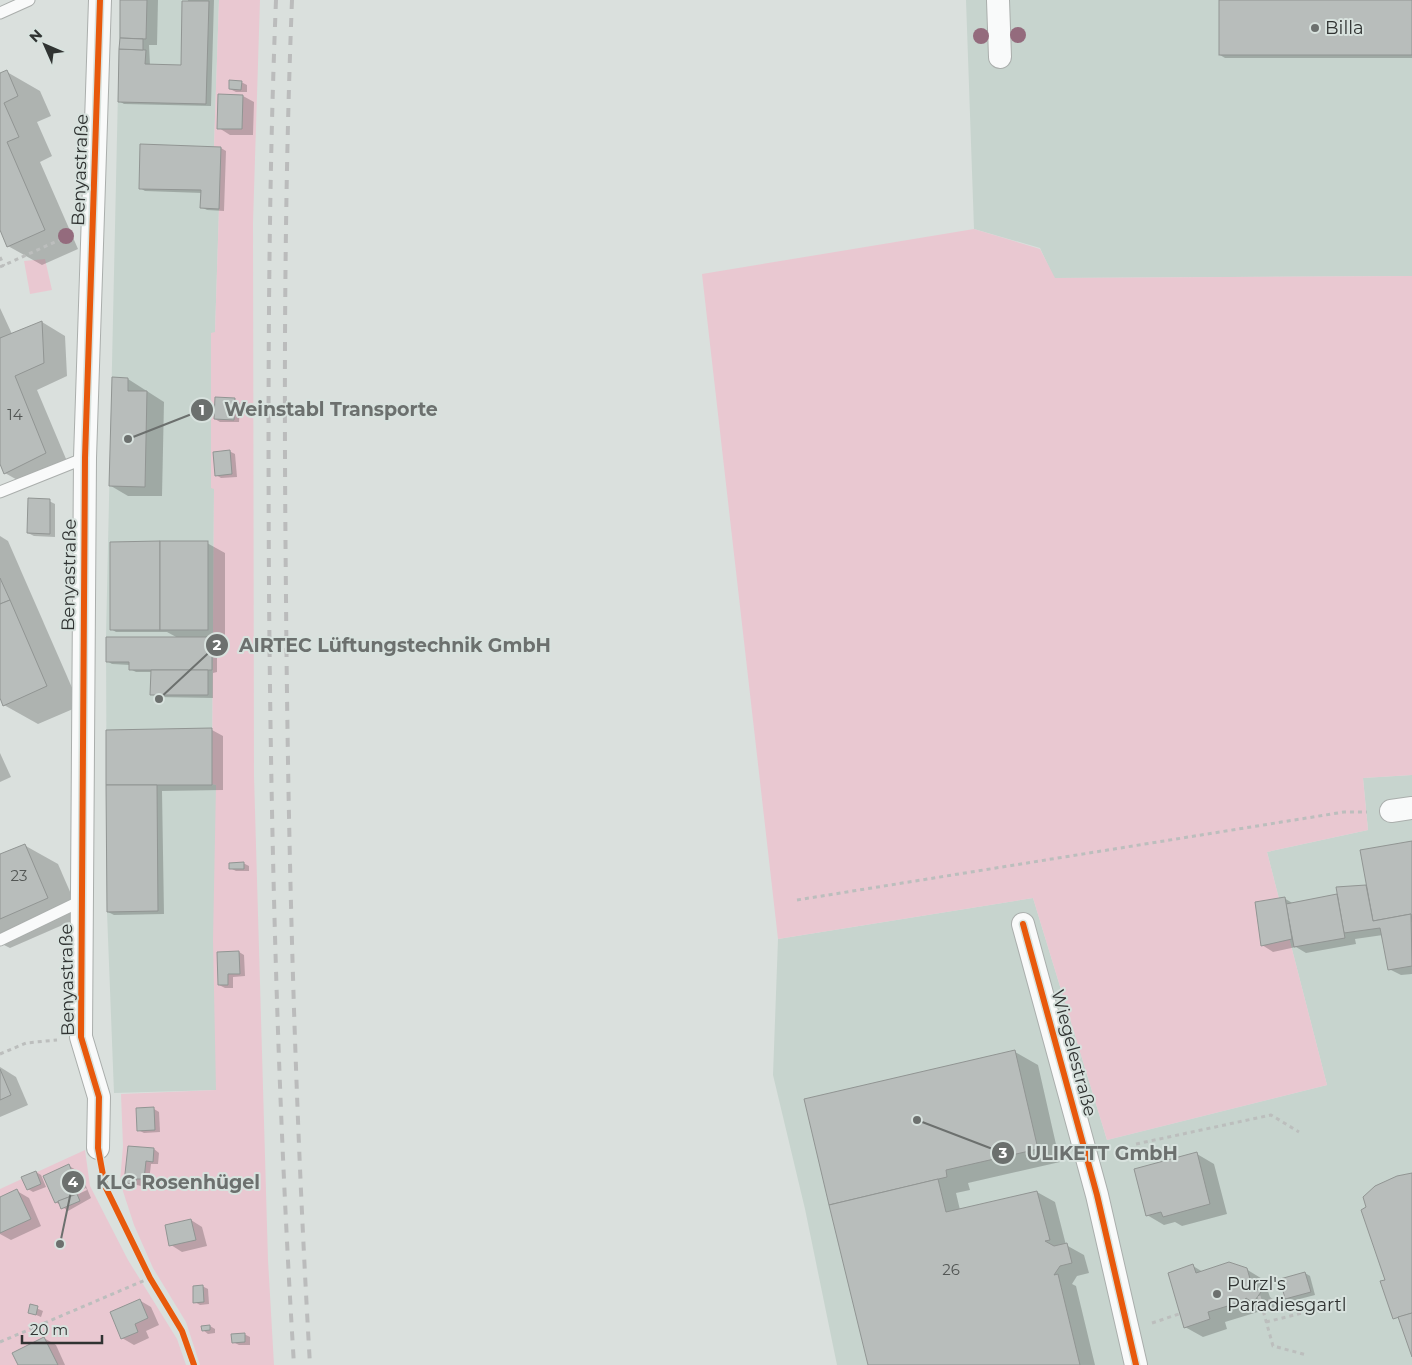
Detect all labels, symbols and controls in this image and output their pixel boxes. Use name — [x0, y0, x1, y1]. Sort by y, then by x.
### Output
place label: Billa — [1325, 17, 1364, 39]
north arrow — [20, 20, 70, 70]
marker: Billa — [1309, 22, 1321, 34]
text: N — [25, 25, 46, 46]
street label: Benyastraße — [67, 113, 93, 227]
callout: Weinstabl Transporte — [190, 393, 448, 427]
text: Weinstabl Transporte — [224, 398, 438, 421]
text: 1 — [199, 400, 205, 419]
house number: 14 — [7, 405, 23, 424]
street label: Benyastraße — [57, 519, 81, 631]
callout: AIRTEC Lüftungstechnik GmbH — [204, 628, 561, 662]
text: AIRTEC Lüftungstechnik GmbH — [238, 634, 551, 657]
text: 2 — [213, 635, 222, 654]
house number: 23 — [11, 866, 27, 885]
street label: Benyastraße — [55, 924, 79, 1036]
street label: Wiegelestraße — [1046, 987, 1102, 1119]
callout: ULIKETT GmbH — [991, 1136, 1187, 1170]
text: ULIKETT GmbH — [1026, 1142, 1178, 1165]
text: 3 — [998, 1143, 1008, 1162]
callout: KLG Rosenhügel — [61, 1165, 270, 1199]
text: KLG Rosenhügel — [96, 1171, 260, 1194]
text: 4 — [68, 1172, 79, 1191]
house number: 26 — [942, 1260, 960, 1279]
place label: Purzl's Paradiesgartl — [1227, 1273, 1347, 1316]
marker: Purzl's Paradiesgartl — [1211, 1288, 1223, 1300]
scale bar — [22, 1312, 102, 1344]
text: 20 m — [30, 1320, 68, 1339]

